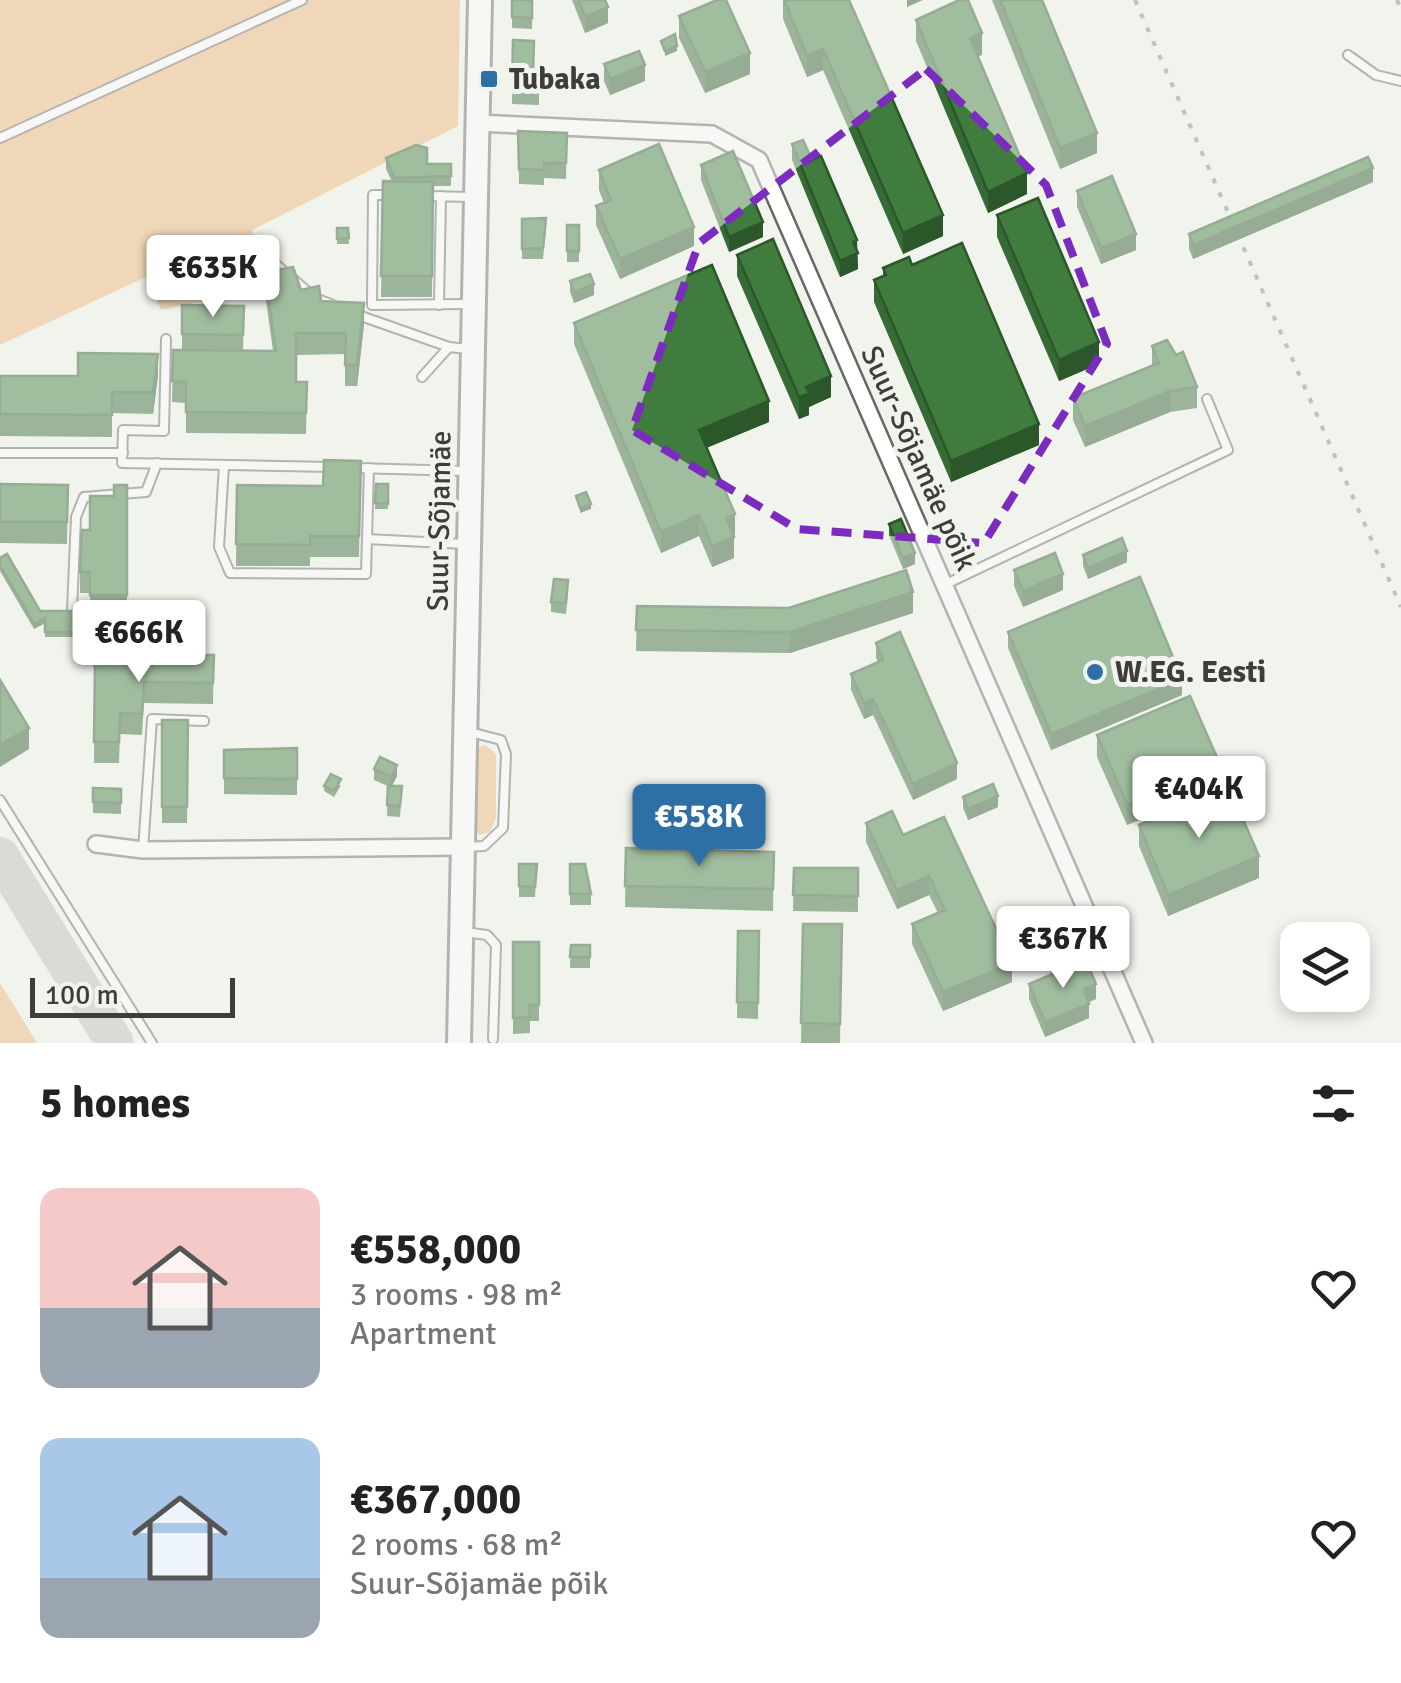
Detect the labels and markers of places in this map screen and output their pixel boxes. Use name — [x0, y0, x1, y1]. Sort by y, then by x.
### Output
place label: Tubaka — [509, 61, 601, 98]
marker: Tubaka — [478, 68, 500, 90]
pin: €635K — [143, 235, 283, 320]
pin: €666K — [69, 600, 209, 685]
place label: W.EG. Eesti — [1115, 654, 1266, 691]
marker: W.EG. Eesti — [1084, 661, 1106, 683]
pin: €404K — [1129, 756, 1269, 841]
pin: €558K — [629, 784, 769, 869]
pin: €367K — [993, 906, 1133, 991]

